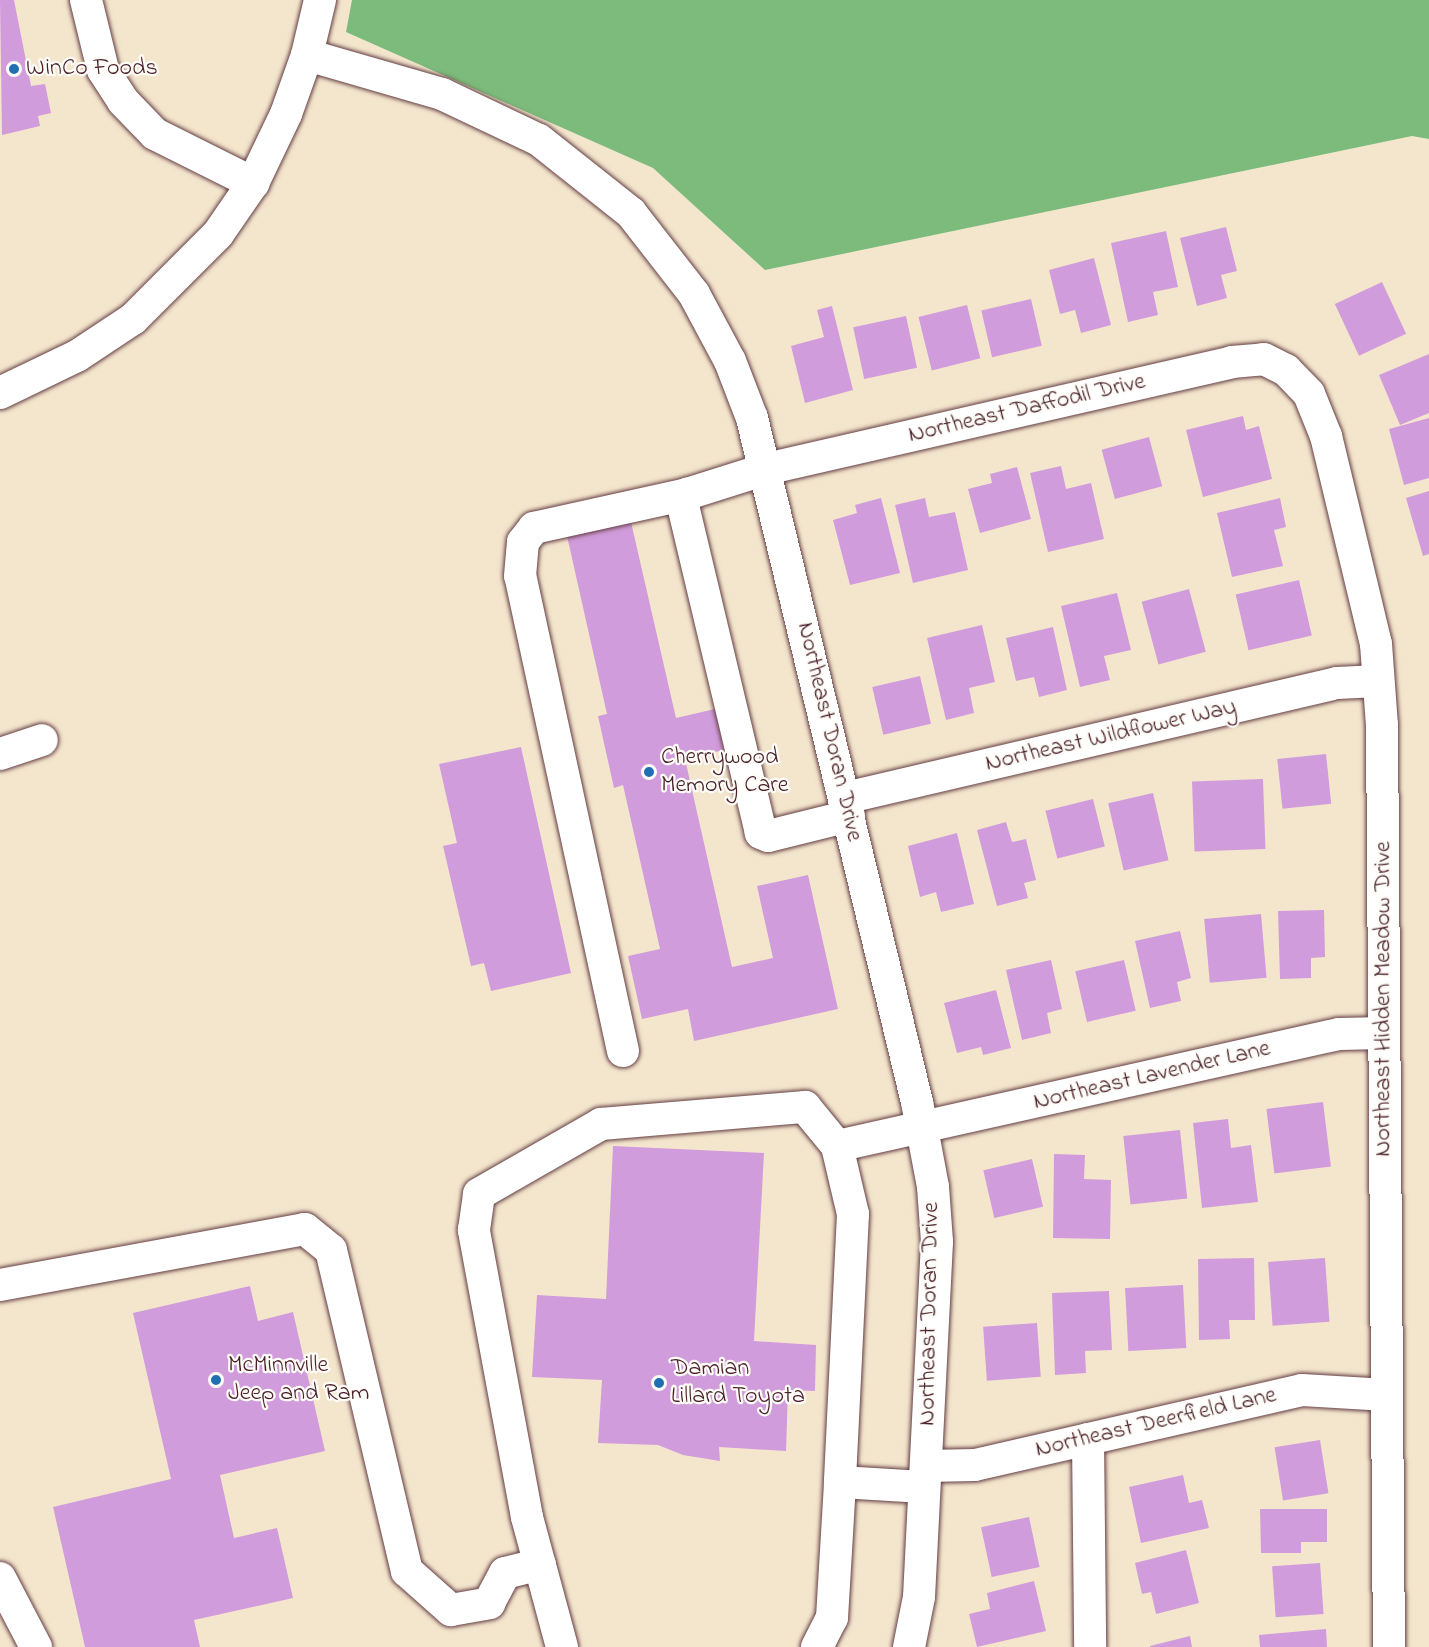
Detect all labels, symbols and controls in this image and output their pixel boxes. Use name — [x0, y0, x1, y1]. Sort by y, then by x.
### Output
place label: WinCo Foods — [26, 55, 158, 83]
marker: WinCo Foods — [7, 62, 21, 76]
street label: Northeast Daffodil Drive — [906, 368, 1148, 450]
street label: Northeast Doran Drive — [790, 620, 868, 844]
street label: Northeast Wildflower Way — [983, 693, 1239, 779]
place label: Cherrywood Memory Care — [661, 744, 789, 800]
marker: Cherrywood Memory Care — [642, 765, 656, 779]
street label: Northeast Hidden Meadow Drive — [1370, 841, 1398, 1157]
street label: Northeast Lavender Lane — [1031, 1035, 1273, 1117]
street label: Northeast Doran Drive — [914, 1202, 946, 1426]
place label: McMinnville Jeep and Ram — [228, 1352, 369, 1408]
place label: Damian Lillard Toyota — [671, 1355, 805, 1411]
marker: McMinnville Jeep and Ram — [209, 1373, 223, 1387]
marker: Damian Lillard Toyota — [652, 1376, 666, 1390]
street label: Northeast Deerfield Lane — [1033, 1381, 1279, 1465]

